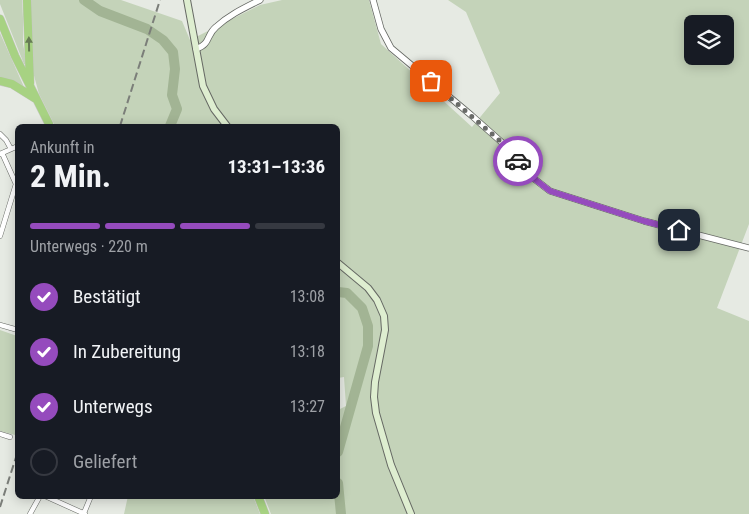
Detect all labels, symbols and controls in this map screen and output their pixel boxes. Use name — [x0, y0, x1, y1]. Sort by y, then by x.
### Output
map controls — [684, 15, 734, 65]
button: layers — [684, 15, 734, 65]
one-way arrow — [24, 36, 32, 52]
pin — [410, 60, 452, 102]
icon: bag — [417, 67, 445, 95]
courier — [493, 136, 543, 186]
text: Ankunft in — [30, 138, 95, 157]
icon: car — [504, 147, 532, 175]
text: 13:31–13:36 — [227, 155, 325, 178]
text: 2 Min. — [30, 157, 111, 195]
pin — [658, 209, 700, 251]
icon: home — [665, 216, 693, 244]
text: Unterwegs · 220 m — [30, 237, 148, 256]
icon: check — [30, 283, 58, 311]
text: Bestätigt — [73, 285, 141, 308]
text: 13:08 — [290, 287, 325, 306]
icon: check — [30, 338, 58, 366]
text: In Zubereitung — [73, 340, 181, 363]
text: 13:18 — [290, 342, 325, 361]
icon: check — [30, 393, 58, 421]
text: Unterwegs — [73, 395, 153, 418]
text: 13:27 — [290, 397, 325, 416]
text: Geliefert — [73, 450, 137, 473]

